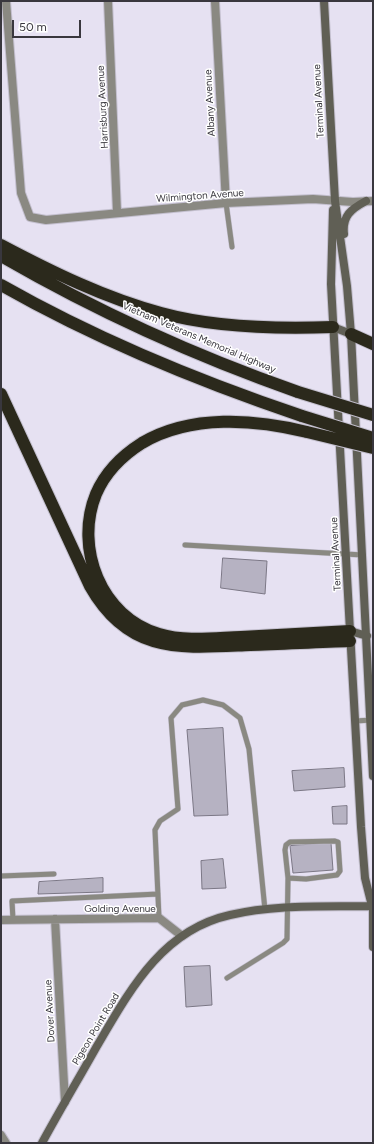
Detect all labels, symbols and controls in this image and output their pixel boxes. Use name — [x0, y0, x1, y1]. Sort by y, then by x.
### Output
scale bar — [14, 12, 83, 38]
text: 50 m — [19, 20, 47, 34]
street label: Terminal Avenue — [311, 64, 327, 138]
street label: Harrisburg Avenue — [95, 65, 111, 149]
street label: Albany Avenue — [202, 69, 218, 137]
street label: Wilmington Avenue — [156, 187, 244, 205]
street label: Vietnam Veterans Memorial Highway — [121, 300, 277, 376]
street label: Terminal Avenue — [328, 517, 344, 591]
street label: Golding Avenue — [84, 903, 156, 915]
street label: Dover Avenue — [42, 979, 58, 1043]
street label: Pigeon Point Road — [70, 991, 122, 1067]

